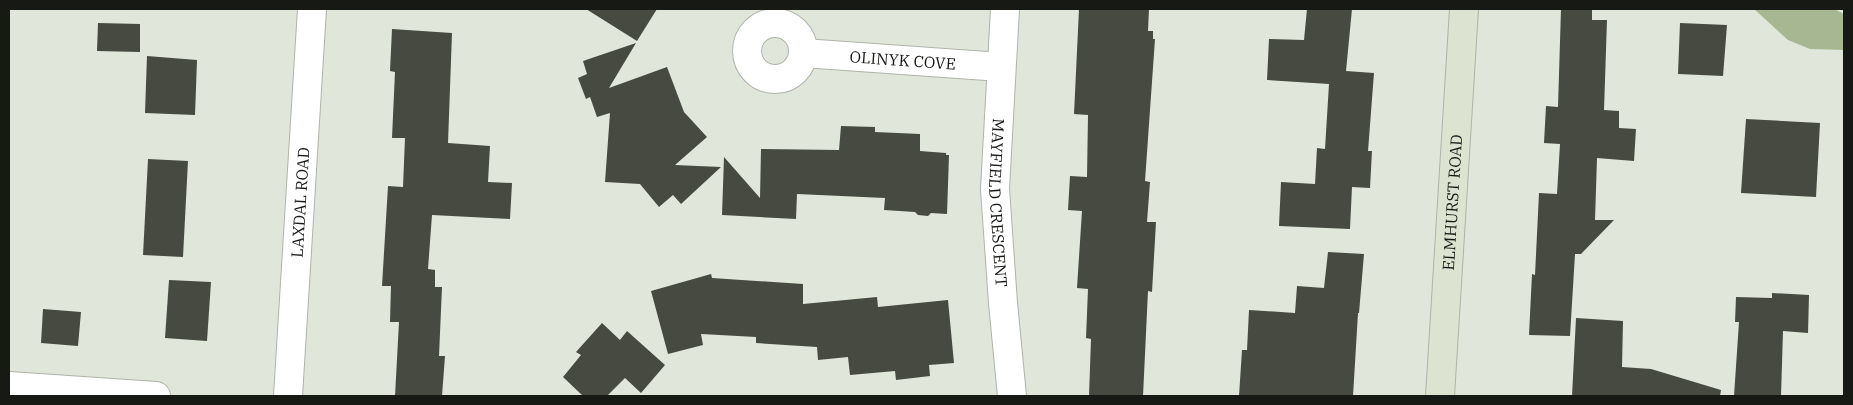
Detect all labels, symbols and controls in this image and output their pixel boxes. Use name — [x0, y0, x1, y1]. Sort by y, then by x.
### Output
street label: OLINYK COVE — [849, 46, 957, 74]
street label: MAYFIELD CRESCENT — [985, 118, 1012, 288]
street label: ELMHURST ROAD — [1438, 134, 1466, 271]
street label: LAXDAL ROAD — [287, 146, 313, 258]

